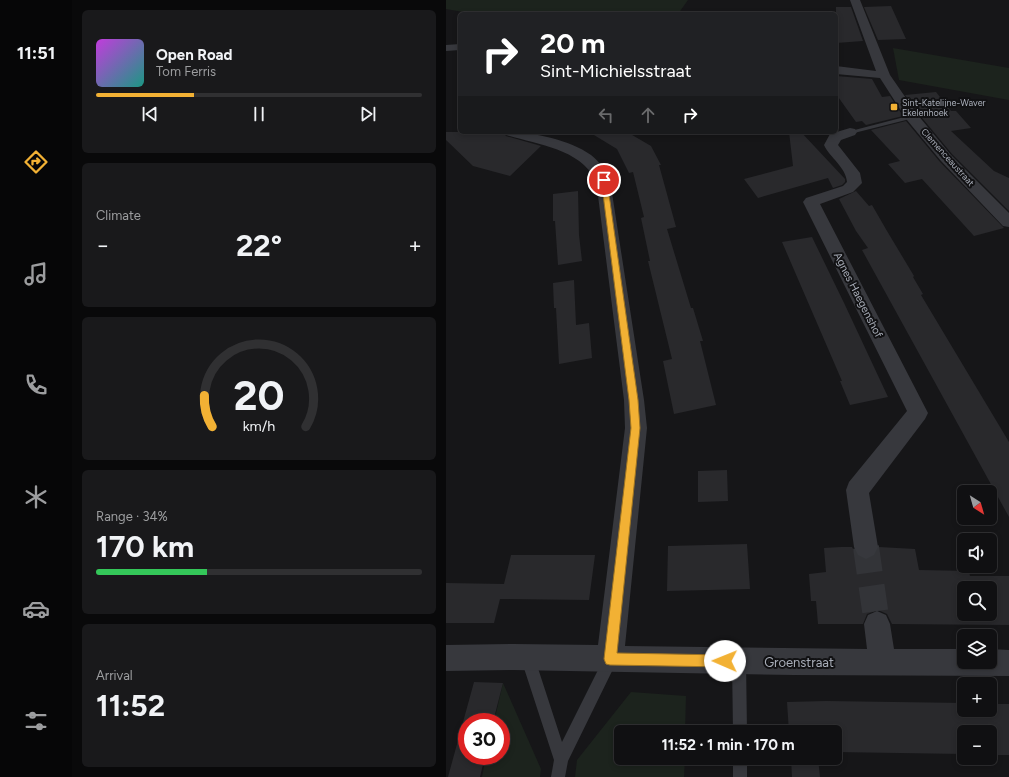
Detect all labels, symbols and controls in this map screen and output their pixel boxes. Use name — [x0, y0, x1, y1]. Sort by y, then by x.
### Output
text: 20 m — [540, 26, 605, 60]
icon: right — [474, 28, 526, 80]
text: 11:51 — [17, 42, 55, 64]
text: Open Road — [156, 46, 233, 64]
text: Sint-Michielsstraat — [540, 60, 692, 82]
text: Tom Ferris — [156, 64, 216, 79]
place label: Sint-Katelijne-Waver Ekelenhoek — [902, 97, 986, 118]
marker: Sint-Katelijne-Waver Ekelenhoek — [889, 102, 899, 112]
icon: previous — [139, 103, 161, 125]
icon: pause — [248, 103, 270, 125]
icon: next — [357, 103, 379, 125]
icon: left — [595, 104, 617, 126]
icon: ahead — [637, 104, 659, 126]
icon: right — [679, 104, 701, 126]
street label: Clemenceaustraat — [919, 126, 977, 188]
icon: directions — [22, 148, 50, 176]
pin — [587, 163, 621, 197]
icon: arrive — [593, 169, 615, 191]
text: Climate — [96, 208, 141, 223]
text: 22° — [236, 227, 282, 264]
text: − — [96, 232, 110, 259]
text: + — [408, 232, 422, 259]
street label: Agnes Haegenshof — [831, 250, 886, 341]
icon: music — [22, 260, 50, 288]
text: 20 — [233, 369, 285, 419]
icon: phone — [22, 371, 50, 399]
text: km/h — [243, 416, 275, 434]
icon: climate — [22, 483, 50, 511]
north arrow — [957, 485, 997, 525]
map controls — [957, 485, 997, 765]
text: Range · 34% — [96, 509, 168, 524]
text: 170 km — [96, 528, 194, 565]
button: sound — [957, 533, 997, 573]
button: search — [957, 581, 997, 621]
icon: car — [22, 595, 50, 623]
button: layers — [957, 629, 997, 669]
position arrow — [704, 640, 746, 682]
street label: Groenstraat — [764, 655, 834, 670]
text: Arrival — [96, 668, 133, 683]
button: + — [957, 677, 997, 717]
text: 11:52 — [96, 687, 165, 724]
icon: filters — [22, 707, 50, 735]
speed limit sign: 30 — [458, 713, 510, 765]
button: − — [957, 725, 997, 765]
text: 11:52 · 1 min · 170 m — [661, 736, 795, 754]

